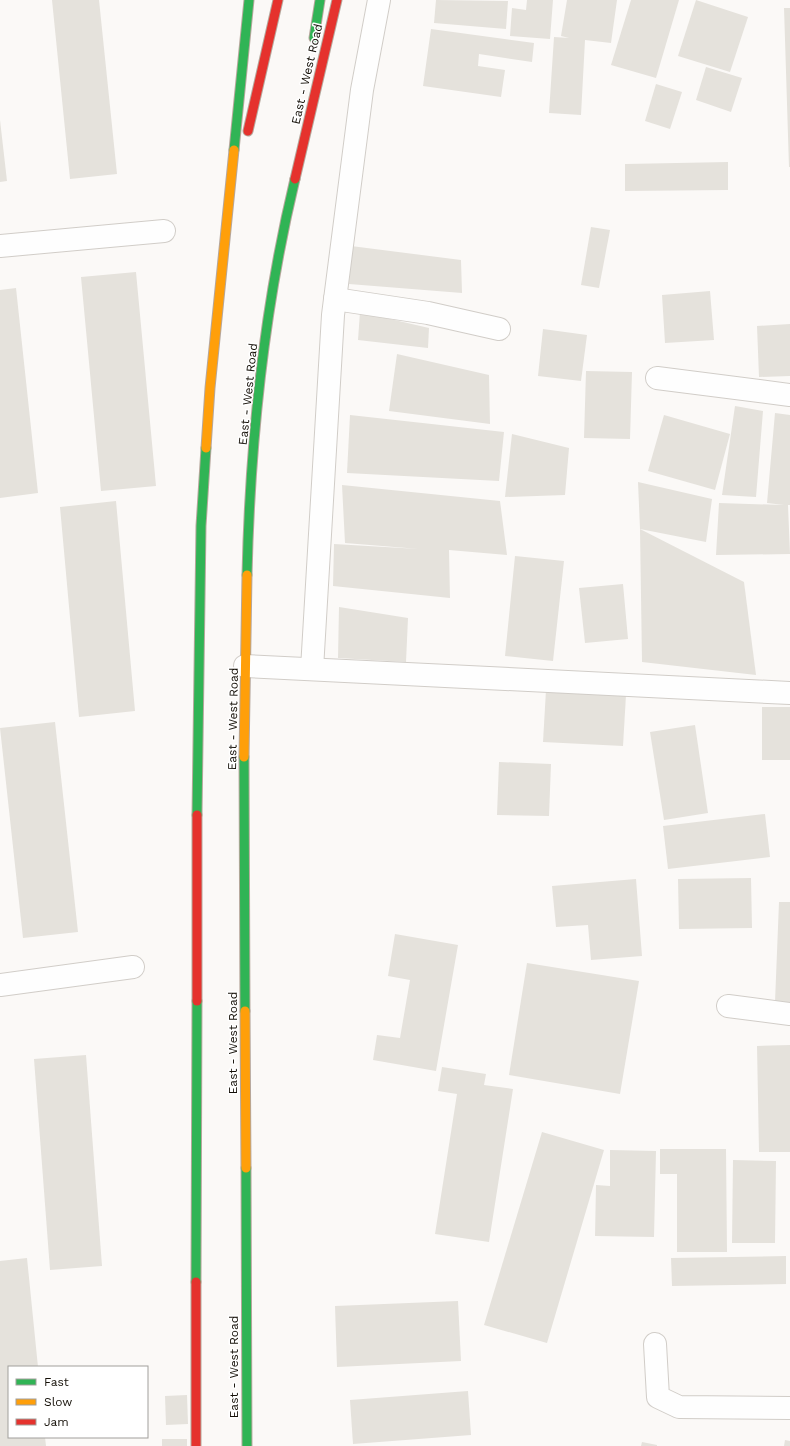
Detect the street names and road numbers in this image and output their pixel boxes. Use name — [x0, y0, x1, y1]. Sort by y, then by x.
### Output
street label: East - West Road — [289, 22, 325, 126]
street label: East - West Road — [236, 342, 260, 446]
street label: East - West Road — [225, 668, 241, 770]
street label: East - West Road — [226, 992, 240, 1094]
street label: East - West Road — [227, 1316, 241, 1418]

